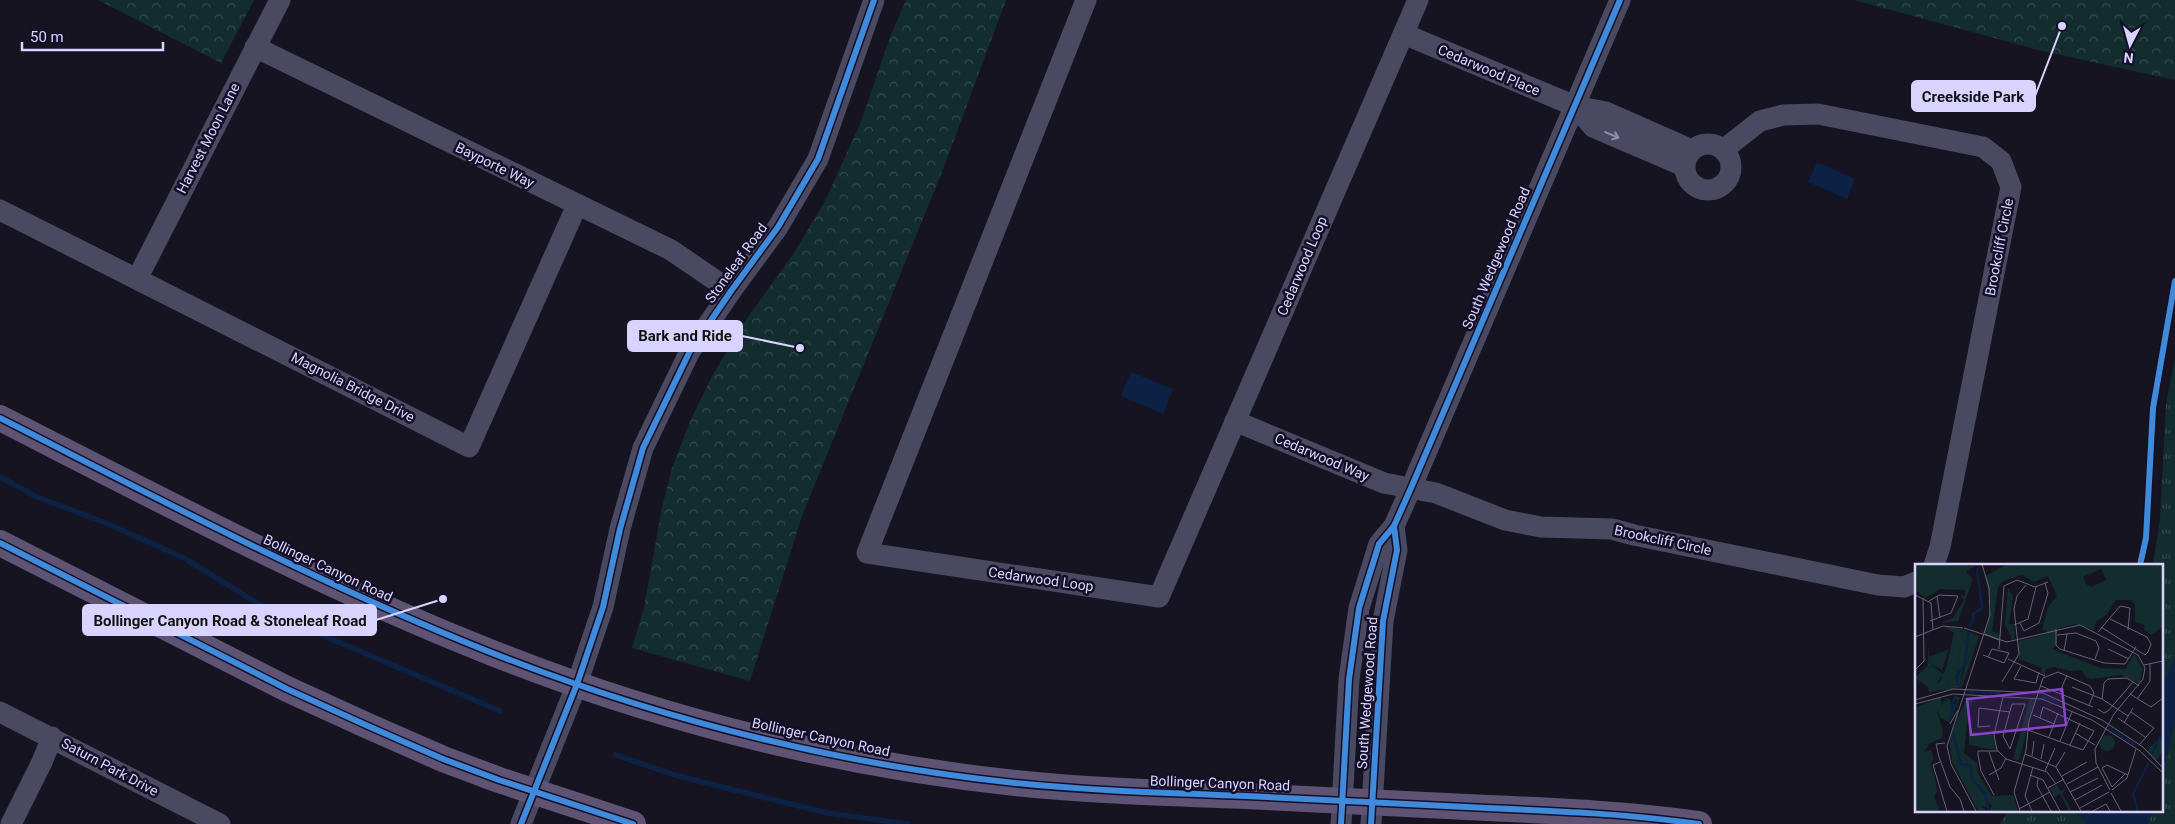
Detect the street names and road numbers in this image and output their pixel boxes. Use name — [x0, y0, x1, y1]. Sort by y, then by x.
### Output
street label: Cedarwood Place — [1436, 41, 1542, 99]
street label: Harvest Moon Lane — [173, 80, 243, 196]
street label: Bayporte Way — [453, 139, 537, 191]
street label: South Wedgewood Road — [1459, 185, 1533, 331]
street label: Brookcliff Circle — [1982, 197, 2016, 297]
street label: Cedarwood Loop — [1274, 214, 1330, 318]
street label: Stoneleaf Road — [702, 220, 770, 306]
street label: Magnolia Bridge Drive — [289, 349, 417, 425]
street label: Cedarwood Way — [1272, 430, 1372, 484]
street label: Brookcliff Circle — [1613, 522, 1713, 558]
street label: Bollinger Canyon Road — [261, 531, 395, 605]
street label: Cedarwood Loop — [987, 564, 1095, 594]
street label: South Wedgewood Road — [1354, 616, 1380, 770]
street label: Bollinger Canyon Road — [751, 715, 891, 759]
street label: Saturn Park Drive — [59, 735, 161, 799]
street label: Bollinger Canyon Road — [1150, 773, 1290, 793]

